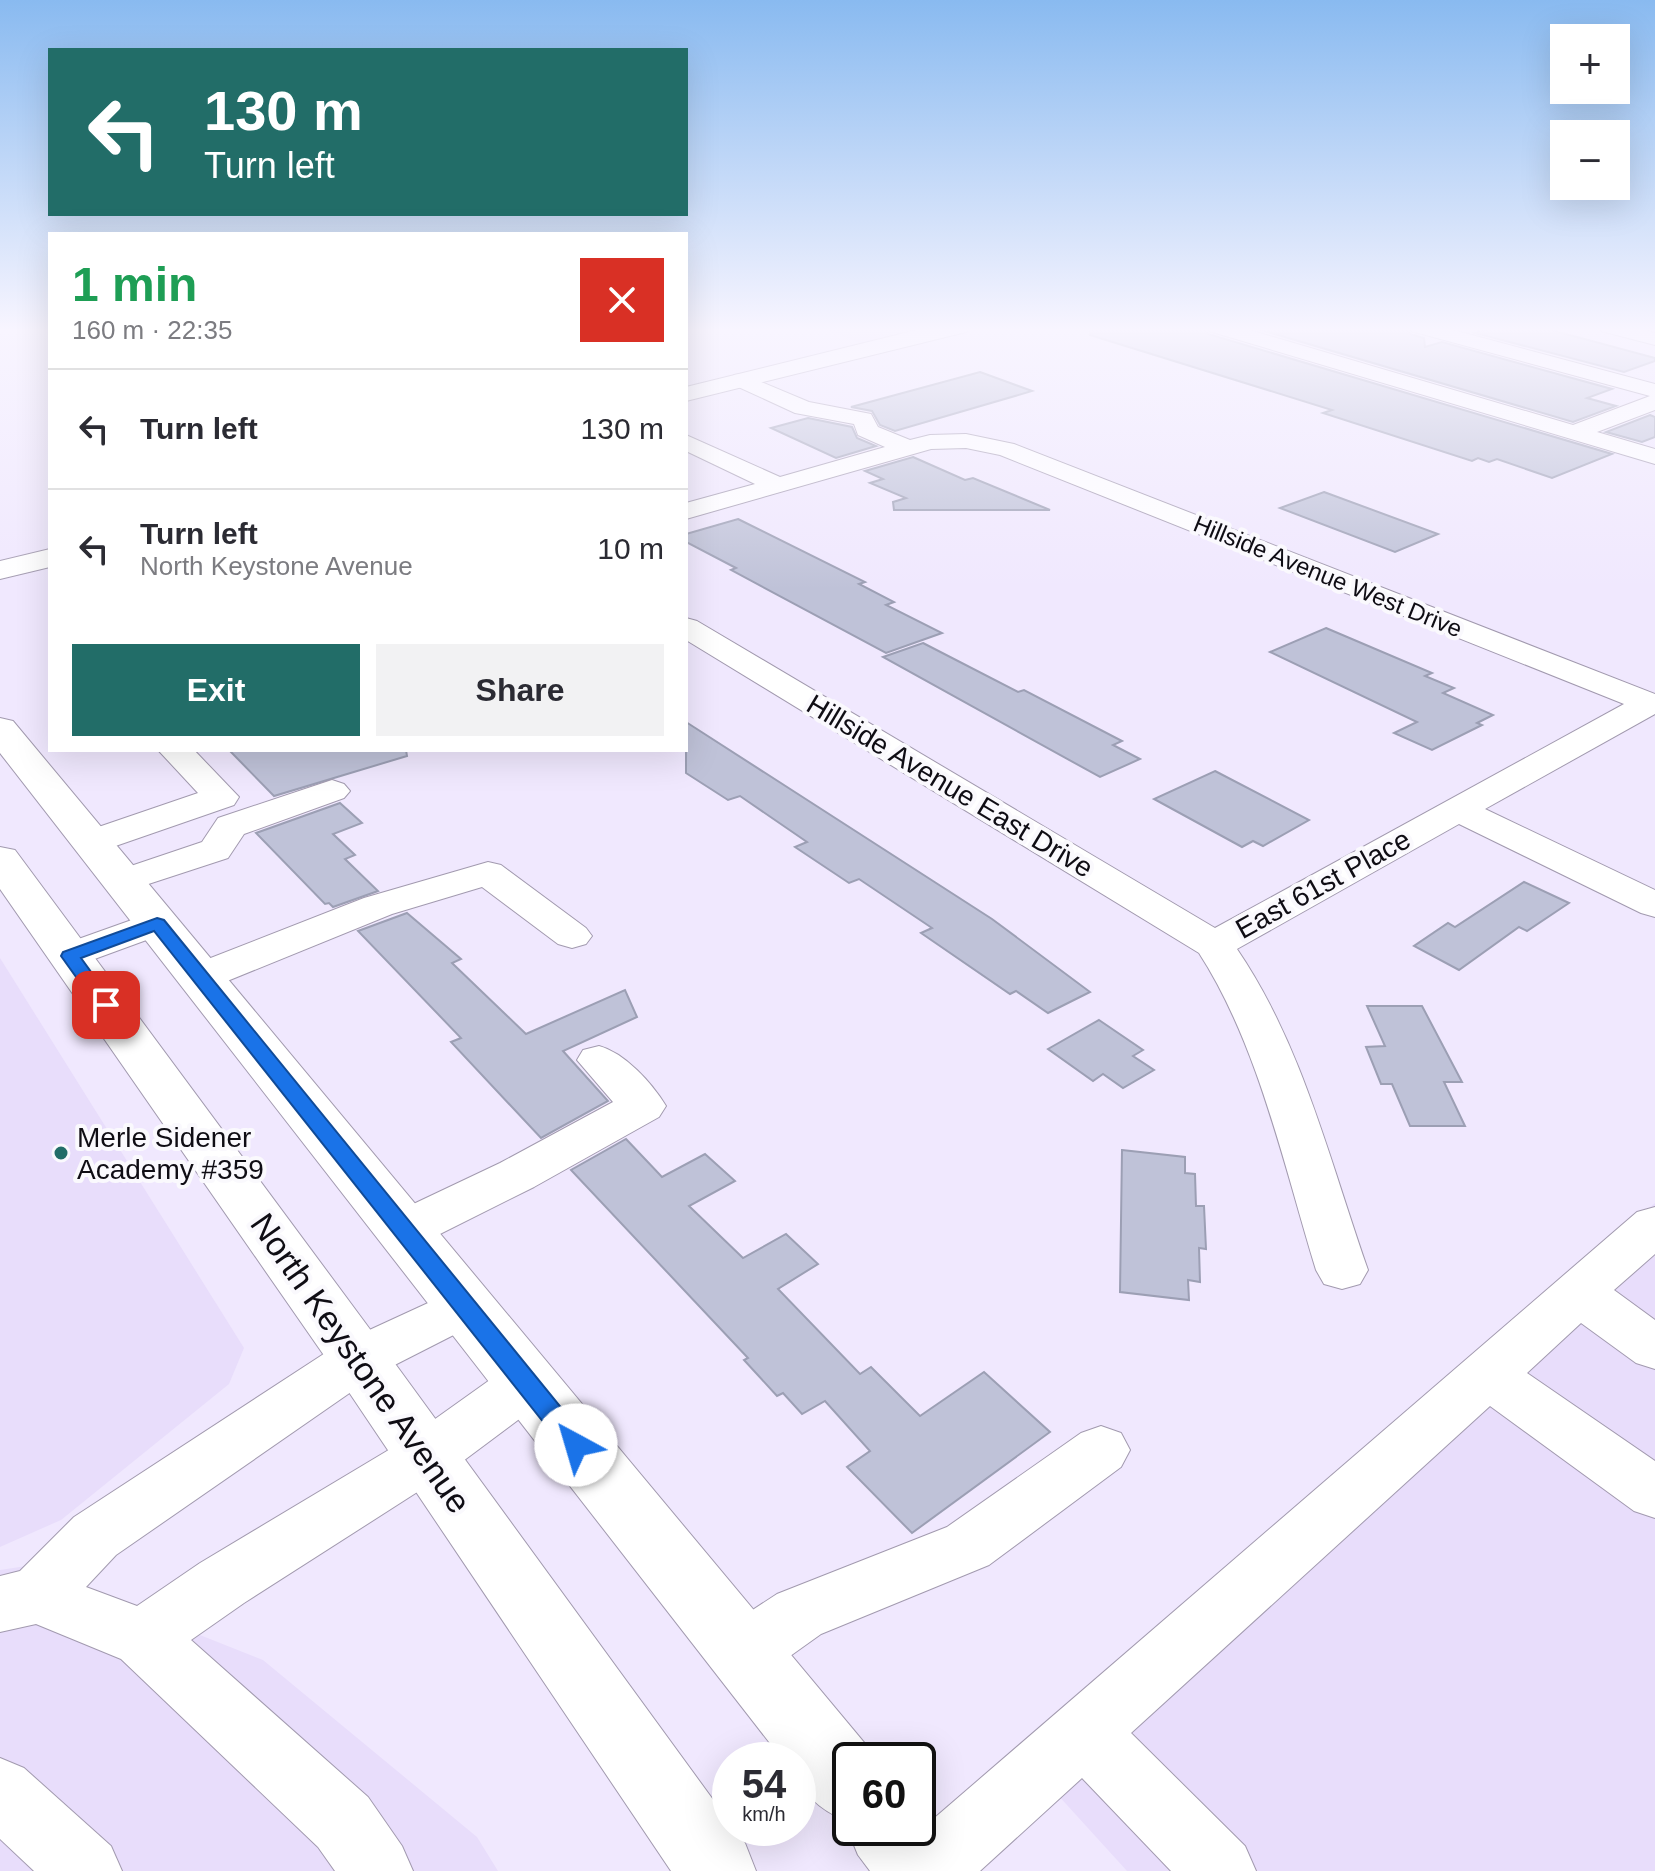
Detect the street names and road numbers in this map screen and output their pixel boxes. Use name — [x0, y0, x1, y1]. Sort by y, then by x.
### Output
street label: Hillside Avenue West Drive — [1190, 510, 1466, 642]
street label: Hillside Avenue East Drive — [801, 688, 1099, 884]
street label: East 61st Place — [1230, 823, 1416, 945]
street label: North Keystone Avenue — [243, 1206, 479, 1520]

